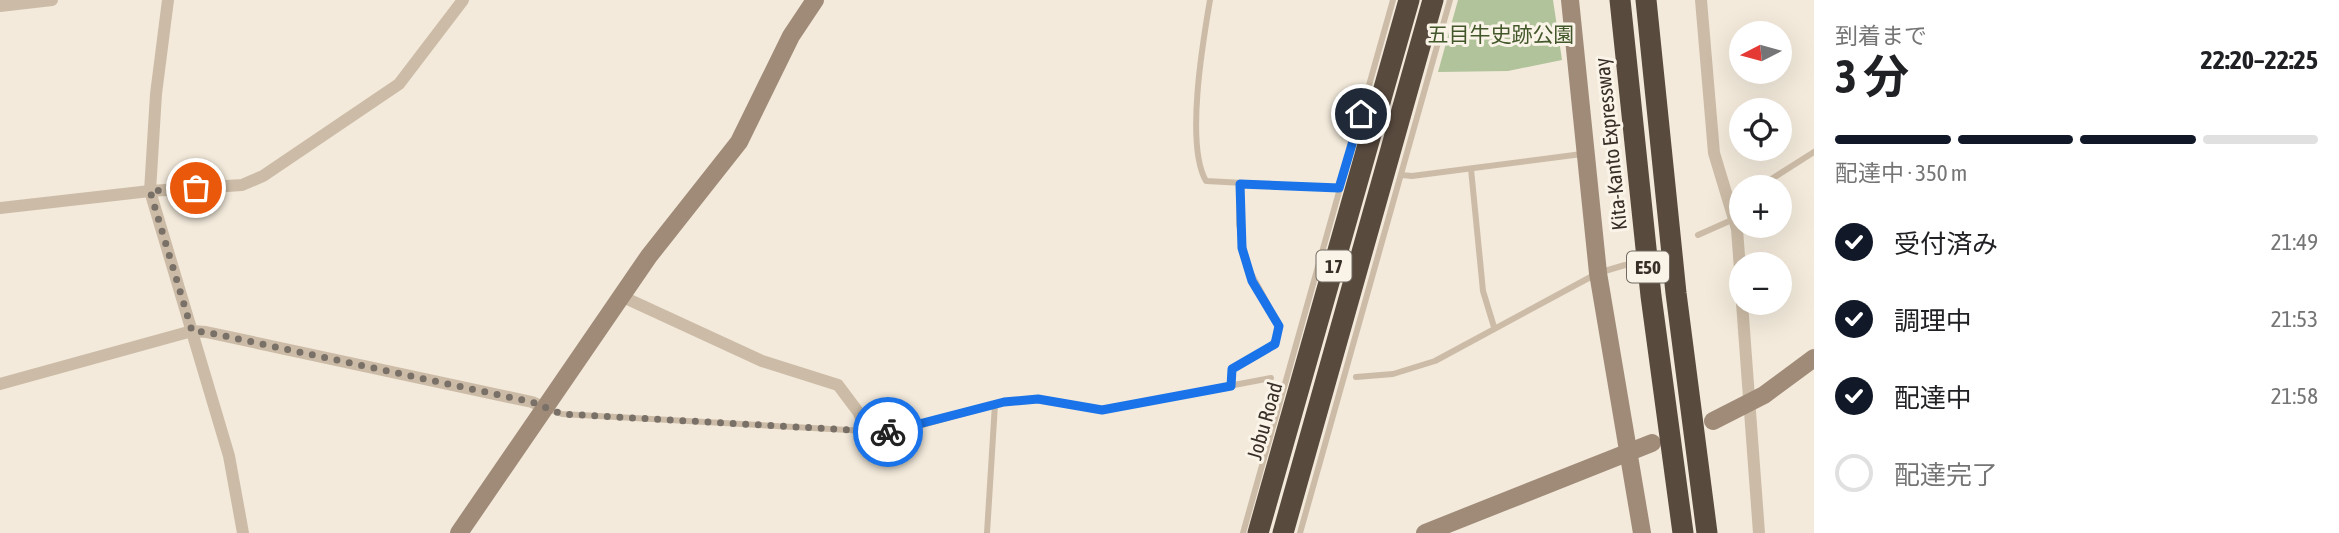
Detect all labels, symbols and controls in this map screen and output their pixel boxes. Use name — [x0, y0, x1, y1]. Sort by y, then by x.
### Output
north arrow — [1729, 21, 1792, 84]
map controls — [1729, 21, 1792, 315]
park label: 五目牛史跡公園 — [1428, 22, 1575, 46]
text: 到着まで — [1835, 23, 1927, 49]
text: 22:20–22:25 — [2201, 45, 2318, 75]
text: 3 分 — [1835, 50, 1909, 103]
street label: Kita-Kanto Expressway — [1589, 56, 1631, 232]
pin — [1331, 84, 1391, 144]
icon: home — [1342, 95, 1380, 133]
button: locate — [1729, 98, 1792, 161]
pin — [166, 158, 226, 218]
text: 配達中 · 350 m — [1835, 160, 1967, 186]
icon: bag — [177, 169, 215, 207]
button: + — [1729, 175, 1792, 238]
icon: check — [1835, 223, 1873, 261]
text: 受付済み — [1894, 229, 1998, 259]
text: 21:49 — [2271, 229, 2318, 255]
road number: 17 — [1316, 250, 1352, 282]
road number: E50 — [1627, 252, 1669, 282]
button: − — [1729, 252, 1792, 315]
icon: check — [1835, 300, 1873, 338]
text: 調理中 — [1894, 306, 1972, 336]
text: 21:53 — [2271, 306, 2318, 332]
icon: check — [1835, 377, 1873, 415]
street label: Jobu Road — [1242, 379, 1287, 462]
text: 配達中 — [1894, 383, 1972, 413]
text: 21:58 — [2271, 383, 2318, 409]
courier — [853, 397, 923, 467]
icon: bike — [869, 413, 907, 451]
text: 配達完了 — [1894, 460, 1998, 490]

